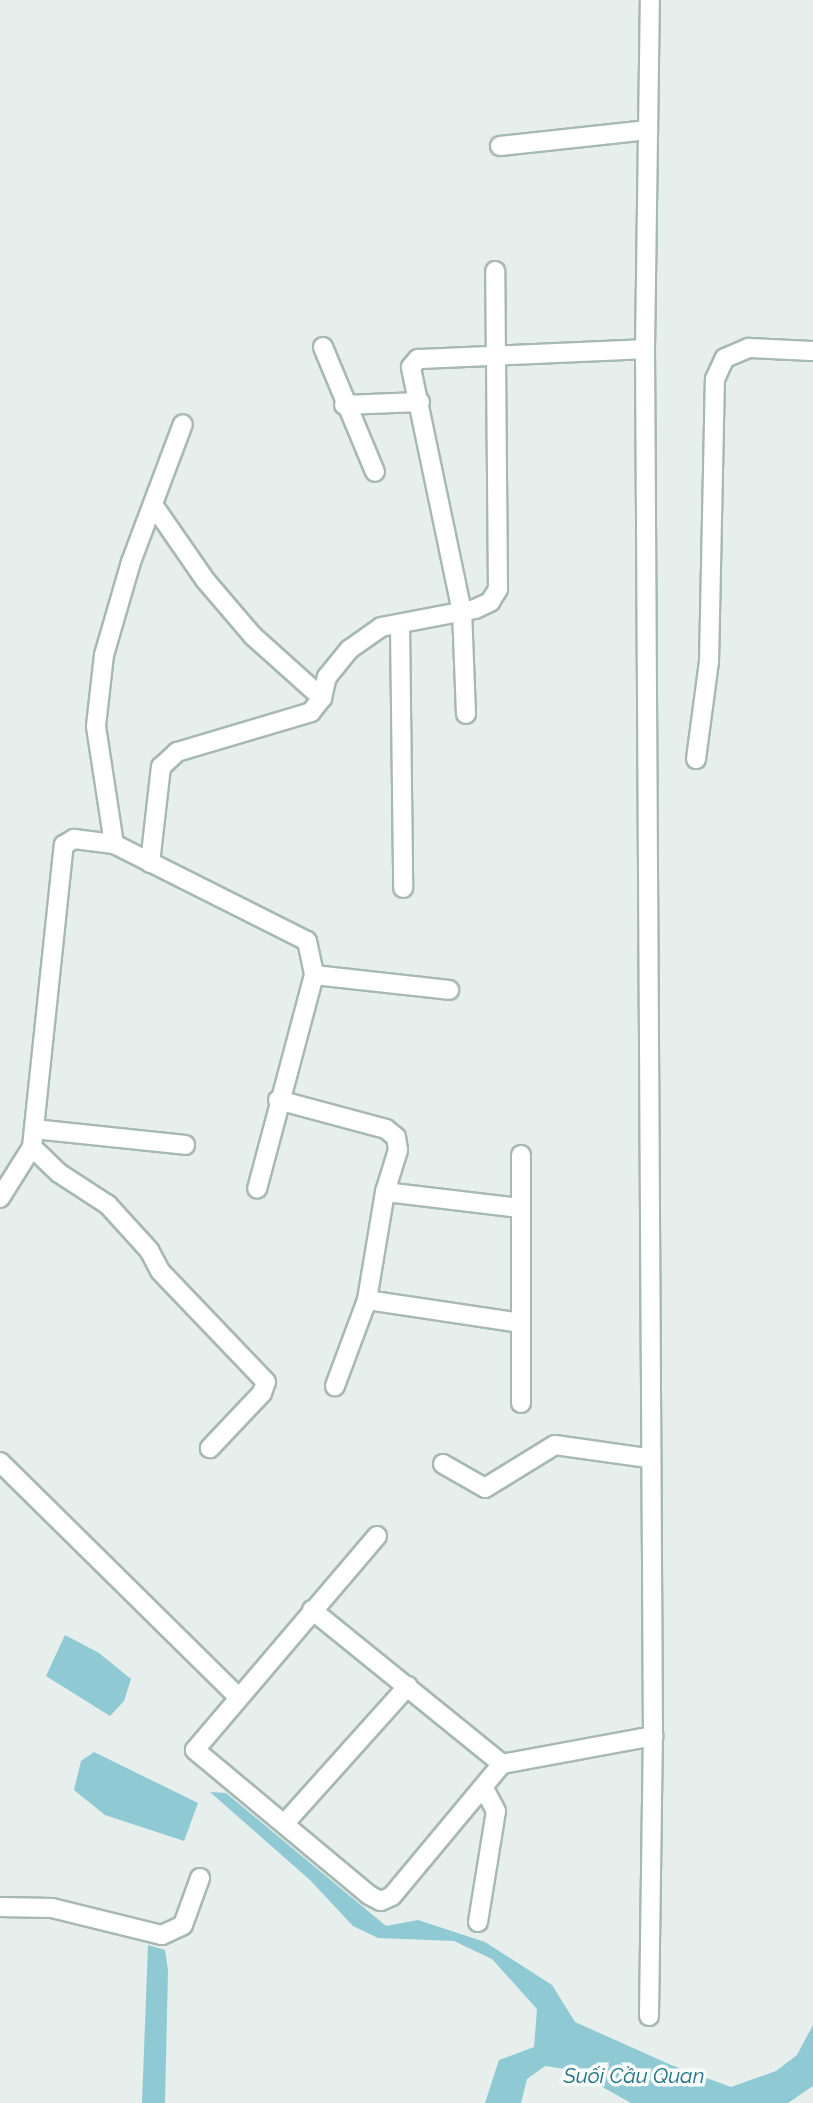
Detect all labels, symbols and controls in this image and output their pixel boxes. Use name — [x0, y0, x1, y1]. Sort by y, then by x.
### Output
water label: Suối Cầu Quan — [564, 2063, 704, 2089]

